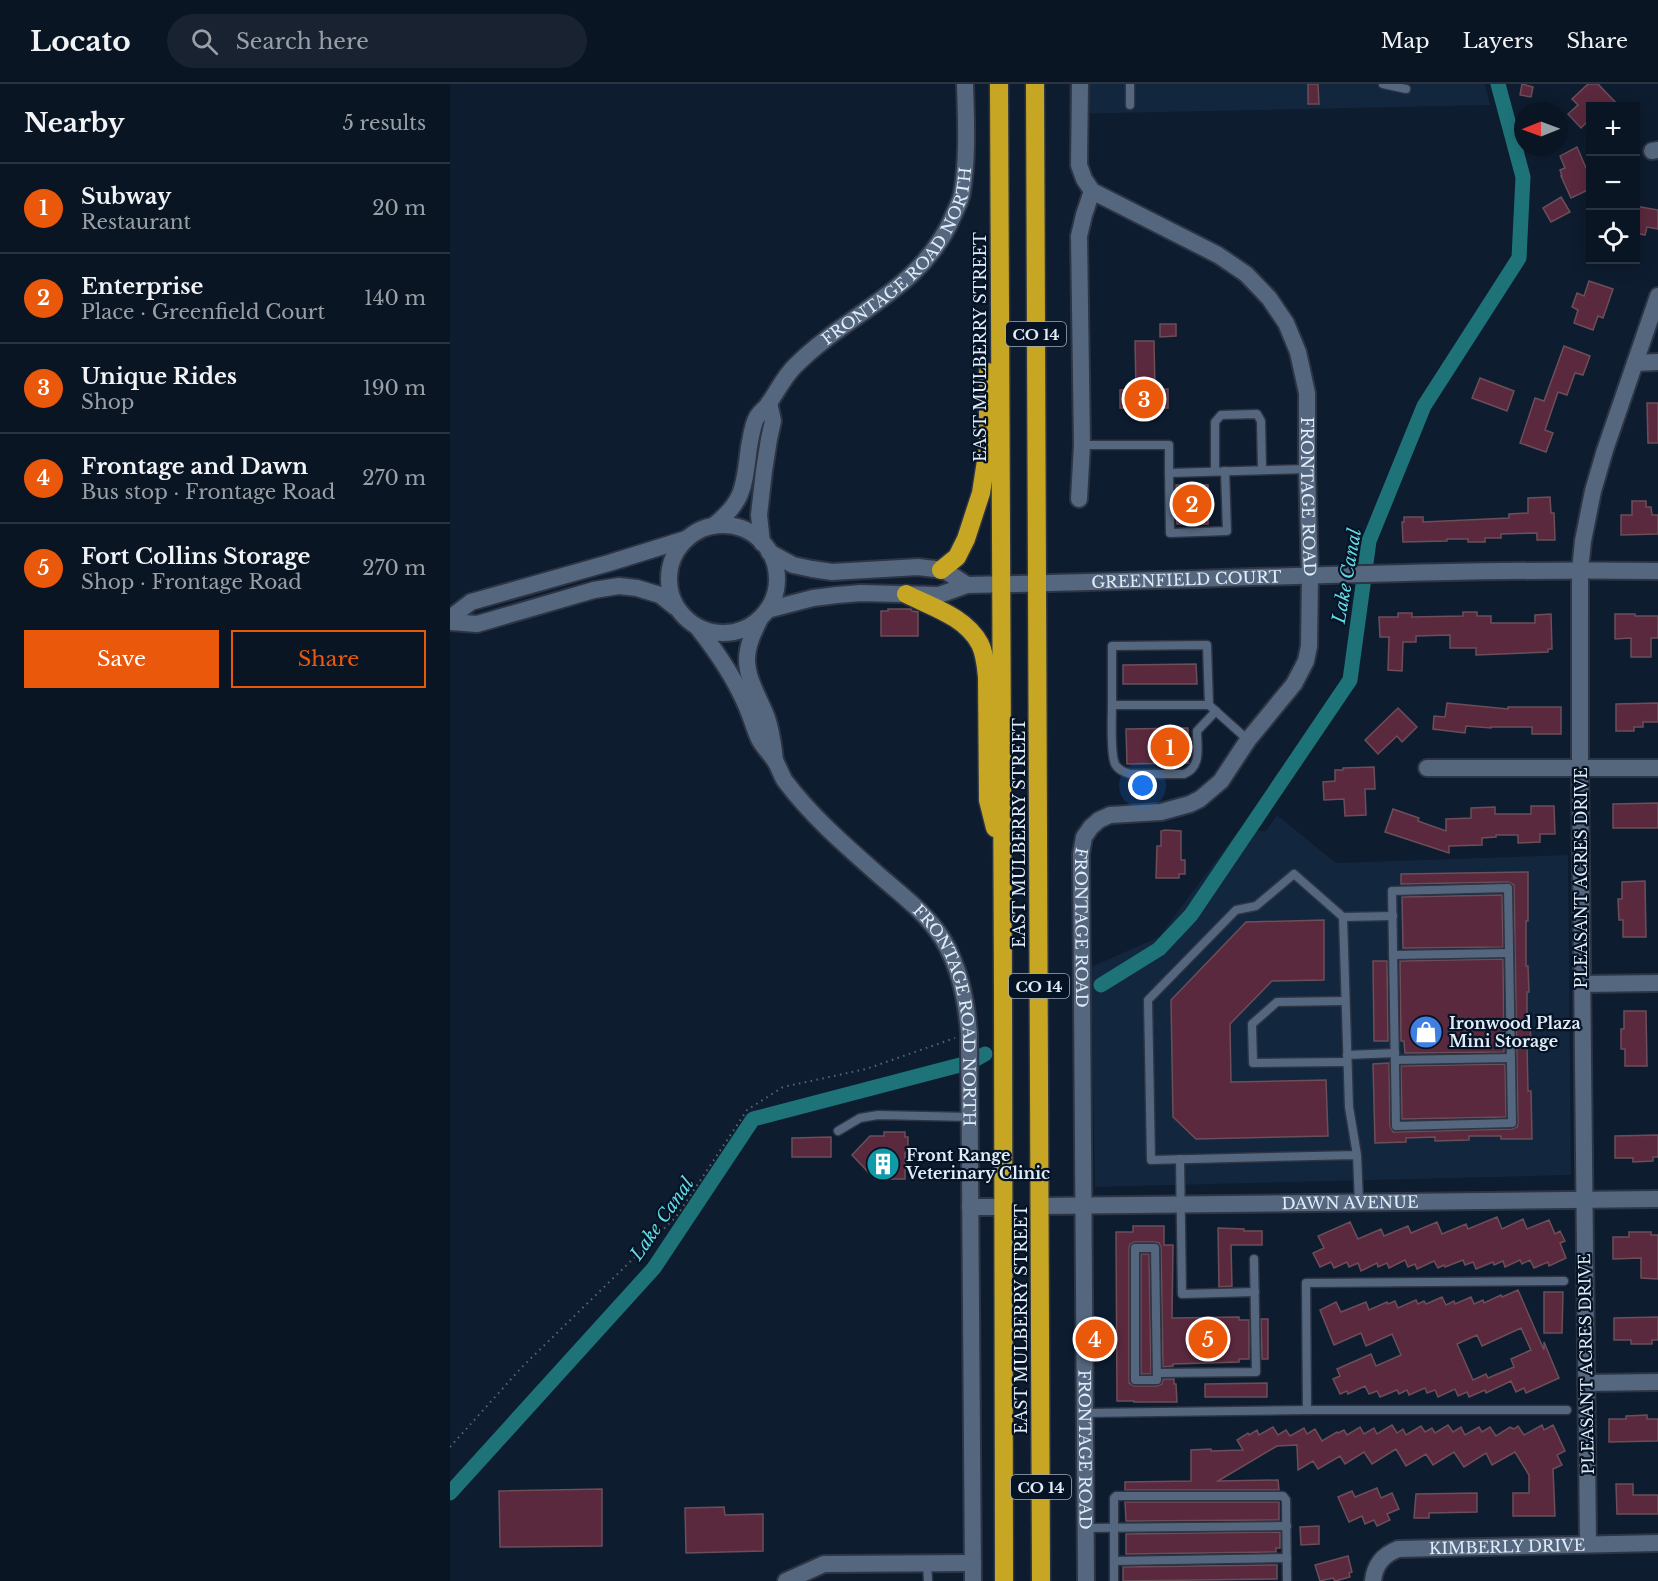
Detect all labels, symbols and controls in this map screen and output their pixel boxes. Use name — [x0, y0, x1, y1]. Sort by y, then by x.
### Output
search box — [167, 14, 587, 68]
text: Locato — [30, 24, 131, 59]
icon: search — [188, 25, 221, 58]
text: Search here — [236, 28, 369, 55]
text: Map — [1381, 28, 1430, 54]
text: Layers — [1463, 28, 1534, 54]
text: Share — [1567, 28, 1628, 54]
north arrow — [1514, 102, 1568, 156]
map controls — [1586, 102, 1640, 264]
button: + — [1586, 102, 1640, 156]
text: Nearby — [24, 107, 125, 139]
text: 5 results — [343, 111, 426, 135]
button: − — [1586, 156, 1640, 210]
street label: FRONTAGE ROAD NORTH — [817, 166, 975, 349]
text: Subway — [81, 183, 171, 210]
text: 1 — [39, 196, 48, 220]
text: 20 m — [372, 196, 426, 220]
text: Restaurant — [81, 210, 191, 234]
button: locate — [1586, 210, 1640, 264]
street label: EAST MULBERRY STREET — [970, 232, 990, 462]
text: Enterprise — [81, 273, 203, 300]
text: 2 — [37, 286, 50, 310]
text: 140 m — [364, 286, 426, 310]
text: Place · Greenfield Court — [81, 300, 325, 324]
road number: CO 14 — [1006, 322, 1066, 346]
text: Unique Rides — [81, 363, 237, 390]
text: 3 — [37, 376, 50, 400]
text: 190 m — [363, 376, 426, 400]
pin: 3 — [1124, 376, 1164, 422]
text: Shop — [81, 390, 134, 414]
street label: FRONTAGE ROAD — [1297, 417, 1320, 577]
text: Frontage and Dawn — [81, 453, 308, 480]
text: 4 — [37, 466, 50, 490]
text: 270 m — [362, 466, 426, 490]
text: Bus stop · Frontage Road — [81, 480, 335, 504]
pin: 2 — [1172, 482, 1212, 526]
water label: Lake Canal — [1328, 527, 1366, 626]
text: Fort Collins Storage — [81, 543, 310, 570]
text: 5 — [38, 556, 49, 580]
text: 270 m — [362, 556, 426, 580]
street label: GREENFIELD COURT — [1091, 566, 1282, 592]
text: Shop · Frontage Road — [81, 570, 302, 594]
button: Save — [24, 630, 219, 688]
button: Share — [231, 630, 426, 688]
street label: EAST MULBERRY STREET — [1009, 718, 1029, 948]
pin: 1 — [1150, 724, 1190, 770]
street label: PLEASANT ACRES DRIVE — [1571, 767, 1591, 989]
your location — [1128, 771, 1157, 800]
street label: FRONTAGE ROAD — [1070, 846, 1092, 1008]
street label: FRONTAGE ROAD NORTH — [909, 900, 980, 1127]
road number: CO 14 — [1009, 974, 1069, 998]
place label: Ironwood Plaza Mini Storage — [1449, 1013, 1581, 1051]
shop icon: Ironwood Plaza Mini Storage — [1408, 1014, 1444, 1050]
place label: Front Range Veterinary Clinic — [905, 1145, 1050, 1183]
building icon: Front Range Veterinary Clinic — [865, 1146, 901, 1182]
water label: Lake Canal — [625, 1173, 699, 1265]
street label: DAWN AVENUE — [1281, 1192, 1419, 1213]
street label: EAST MULBERRY STREET — [1011, 1204, 1031, 1434]
street label: PLEASANT ACRES DRIVE — [1574, 1253, 1598, 1475]
pin: 4 — [1076, 1316, 1114, 1362]
pin: 5 — [1188, 1316, 1227, 1362]
street label: FRONTAGE ROAD — [1075, 1370, 1096, 1530]
road number: CO 14 — [1011, 1475, 1071, 1499]
street label: KIMBERLY DRIVE — [1429, 1535, 1585, 1558]

